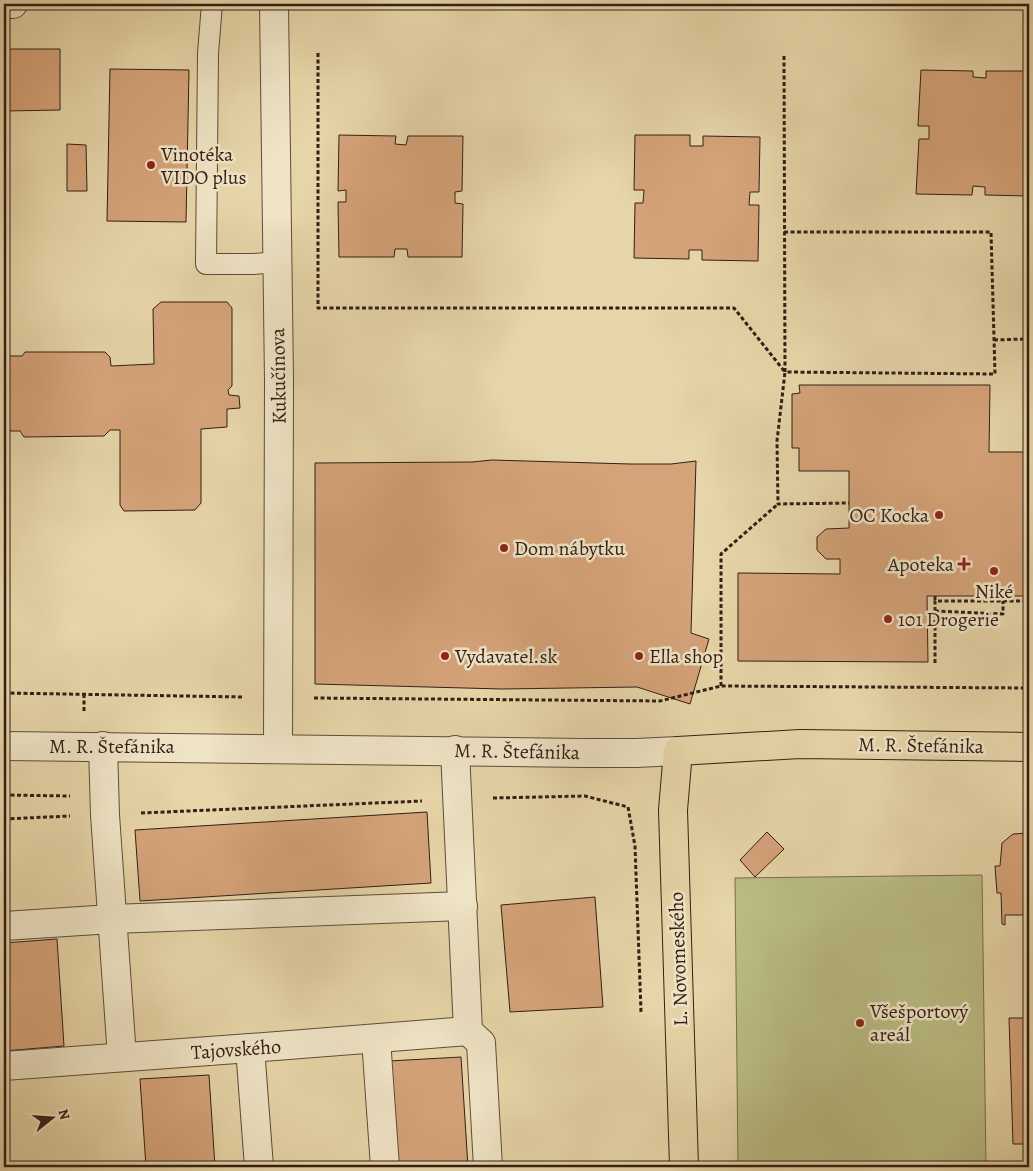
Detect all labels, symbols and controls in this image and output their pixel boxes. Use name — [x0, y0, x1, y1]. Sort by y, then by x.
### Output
place label: Vinotéka VIDO plus — [160, 141, 247, 191]
marker: Vinotéka VIDO plus — [145, 159, 157, 171]
street label: Kukučínova — [264, 327, 293, 424]
place label: OC Kocka — [849, 502, 930, 529]
marker: OC Kocka — [933, 509, 945, 521]
place label: Dom nábytku — [514, 535, 625, 562]
marker: Dom nábytku — [498, 542, 510, 554]
place label: Apoteka — [887, 551, 955, 578]
marker: Apoteka — [958, 558, 970, 570]
marker: Niké — [988, 565, 1000, 577]
place label: Niké — [975, 578, 1013, 605]
place label: 101 Drogerie — [898, 606, 999, 633]
marker: 101 Drogerie — [882, 613, 894, 625]
place label: Vydavatel.sk — [454, 643, 557, 670]
place label: Ella shop — [649, 643, 723, 670]
marker: Vydavatel.sk — [439, 650, 451, 662]
marker: Ella shop — [633, 650, 645, 662]
street label: M. R. Štefánika — [858, 731, 985, 760]
street label: M. R. Štefánika — [49, 733, 176, 760]
street label: M. R. Štefánika — [454, 737, 581, 766]
street label: L. Novomeského — [663, 891, 694, 1027]
place label: Všešportový areál — [869, 998, 969, 1048]
marker: Všešportový areál — [854, 1017, 866, 1029]
street label: Tajovského — [190, 1033, 282, 1066]
north arrow — [28, 1094, 78, 1144]
text: N — [53, 1107, 75, 1122]

